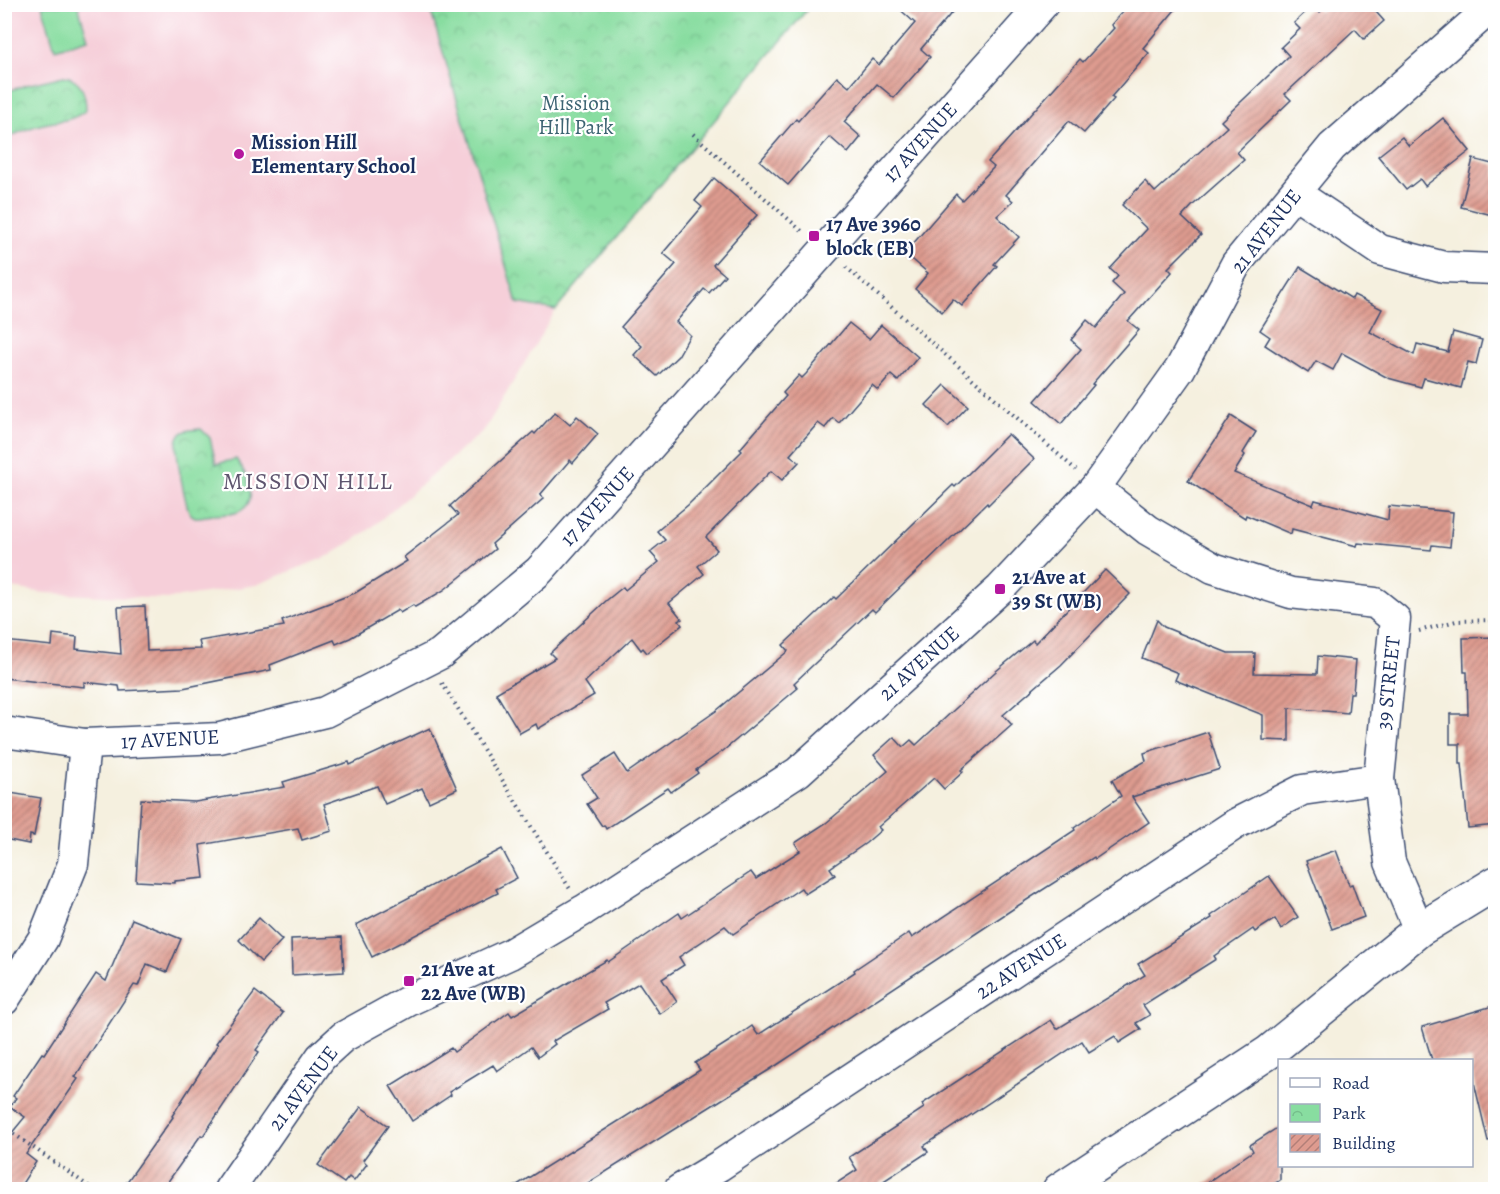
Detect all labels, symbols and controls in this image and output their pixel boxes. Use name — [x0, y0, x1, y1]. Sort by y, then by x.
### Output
park label: Mission Hill Park — [538, 89, 614, 141]
street label: 17 AVENUE — [877, 96, 963, 188]
place label: Mission Hill Elementary School — [251, 128, 416, 180]
marker: Mission Hill Elementary School — [232, 147, 246, 161]
street label: 21 AVENUE — [1224, 183, 1308, 279]
place label: 17 Ave 3960 block (EB) — [825, 210, 921, 262]
marker: 17 Ave 3960 block (EB) — [807, 229, 821, 243]
street label: 17 AVENUE — [554, 460, 640, 552]
district label: MISSION HILL — [223, 465, 393, 497]
place label: 21 Ave at 39 St (WB) — [1012, 563, 1102, 615]
marker: 21 Ave at 39 St (WB) — [993, 582, 1007, 596]
street label: 21 AVENUE — [873, 619, 965, 707]
street label: 39 STREET — [1369, 634, 1407, 731]
street label: 17 AVENUE — [120, 722, 220, 756]
street label: 22 AVENUE — [970, 926, 1072, 1006]
place label: 21 Ave at 22 Ave (WB) — [421, 955, 526, 1007]
marker: 21 Ave at 22 Ave (WB) — [402, 974, 416, 988]
street label: 21 AVENUE — [262, 1040, 344, 1136]
legend — [1278, 1059, 1473, 1167]
text: Road — [1332, 1071, 1370, 1095]
text: Park — [1332, 1101, 1366, 1125]
text: Building — [1332, 1131, 1396, 1155]

